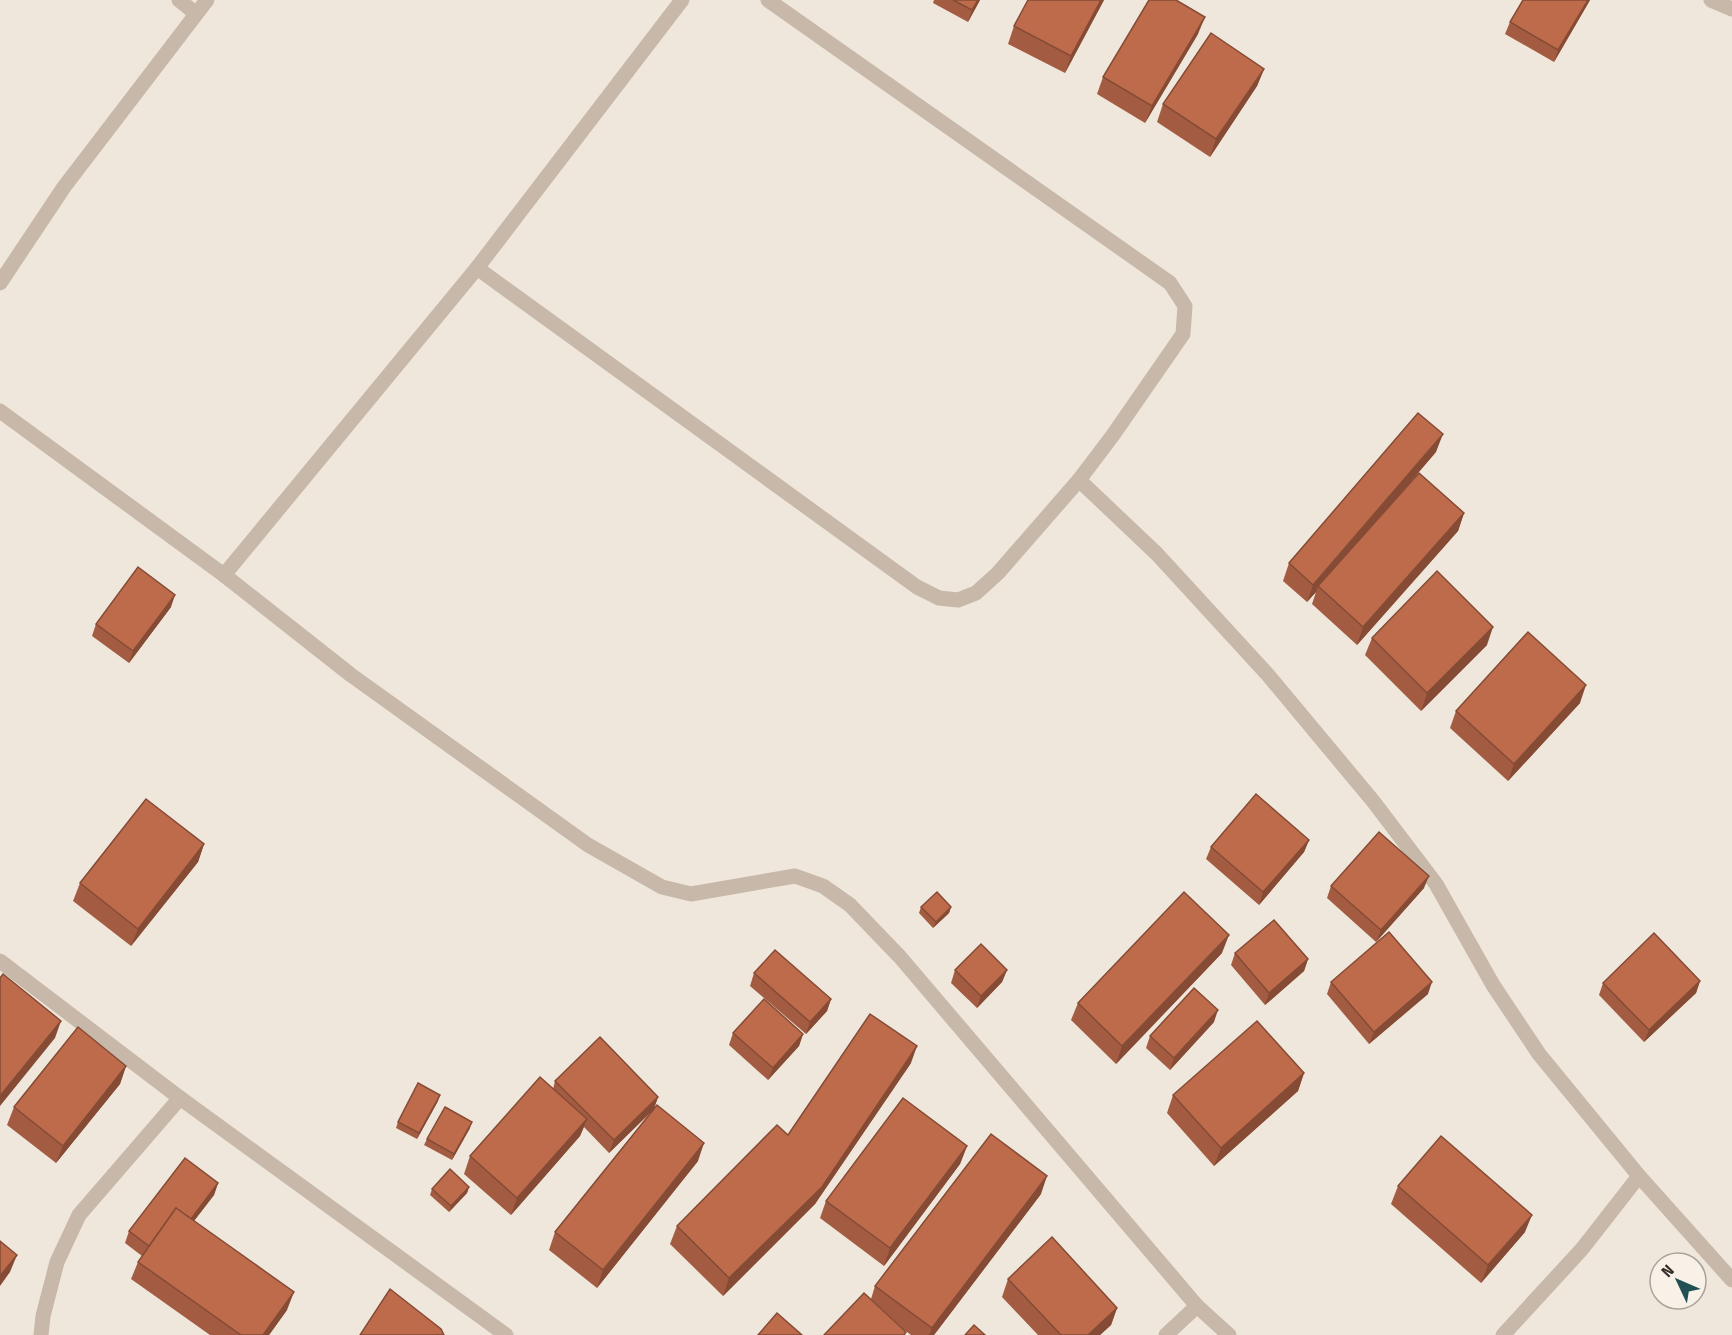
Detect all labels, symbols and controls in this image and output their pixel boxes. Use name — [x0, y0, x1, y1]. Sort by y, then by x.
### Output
north arrow — [1648, 1251, 1708, 1311]
text: N — [1657, 1261, 1678, 1281]

